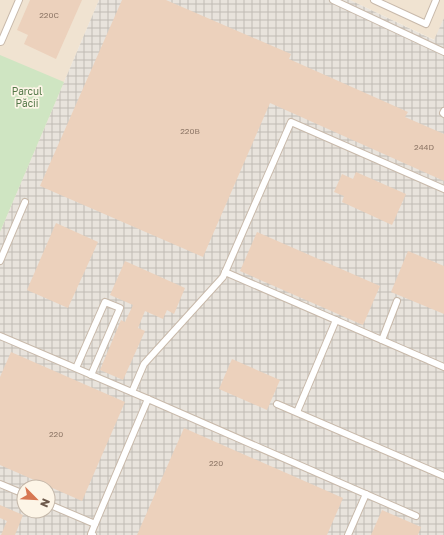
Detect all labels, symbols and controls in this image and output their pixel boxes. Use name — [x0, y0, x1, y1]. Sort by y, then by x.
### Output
house number: 220C — [39, 10, 59, 20]
park label: Parcul Păcii — [12, 85, 42, 109]
house number: 220B — [180, 126, 200, 136]
house number: 244D — [414, 142, 434, 152]
house number: 220 — [49, 429, 63, 439]
house number: 220 — [209, 458, 223, 468]
north arrow — [16, 479, 56, 519]
text: N — [38, 497, 53, 510]

